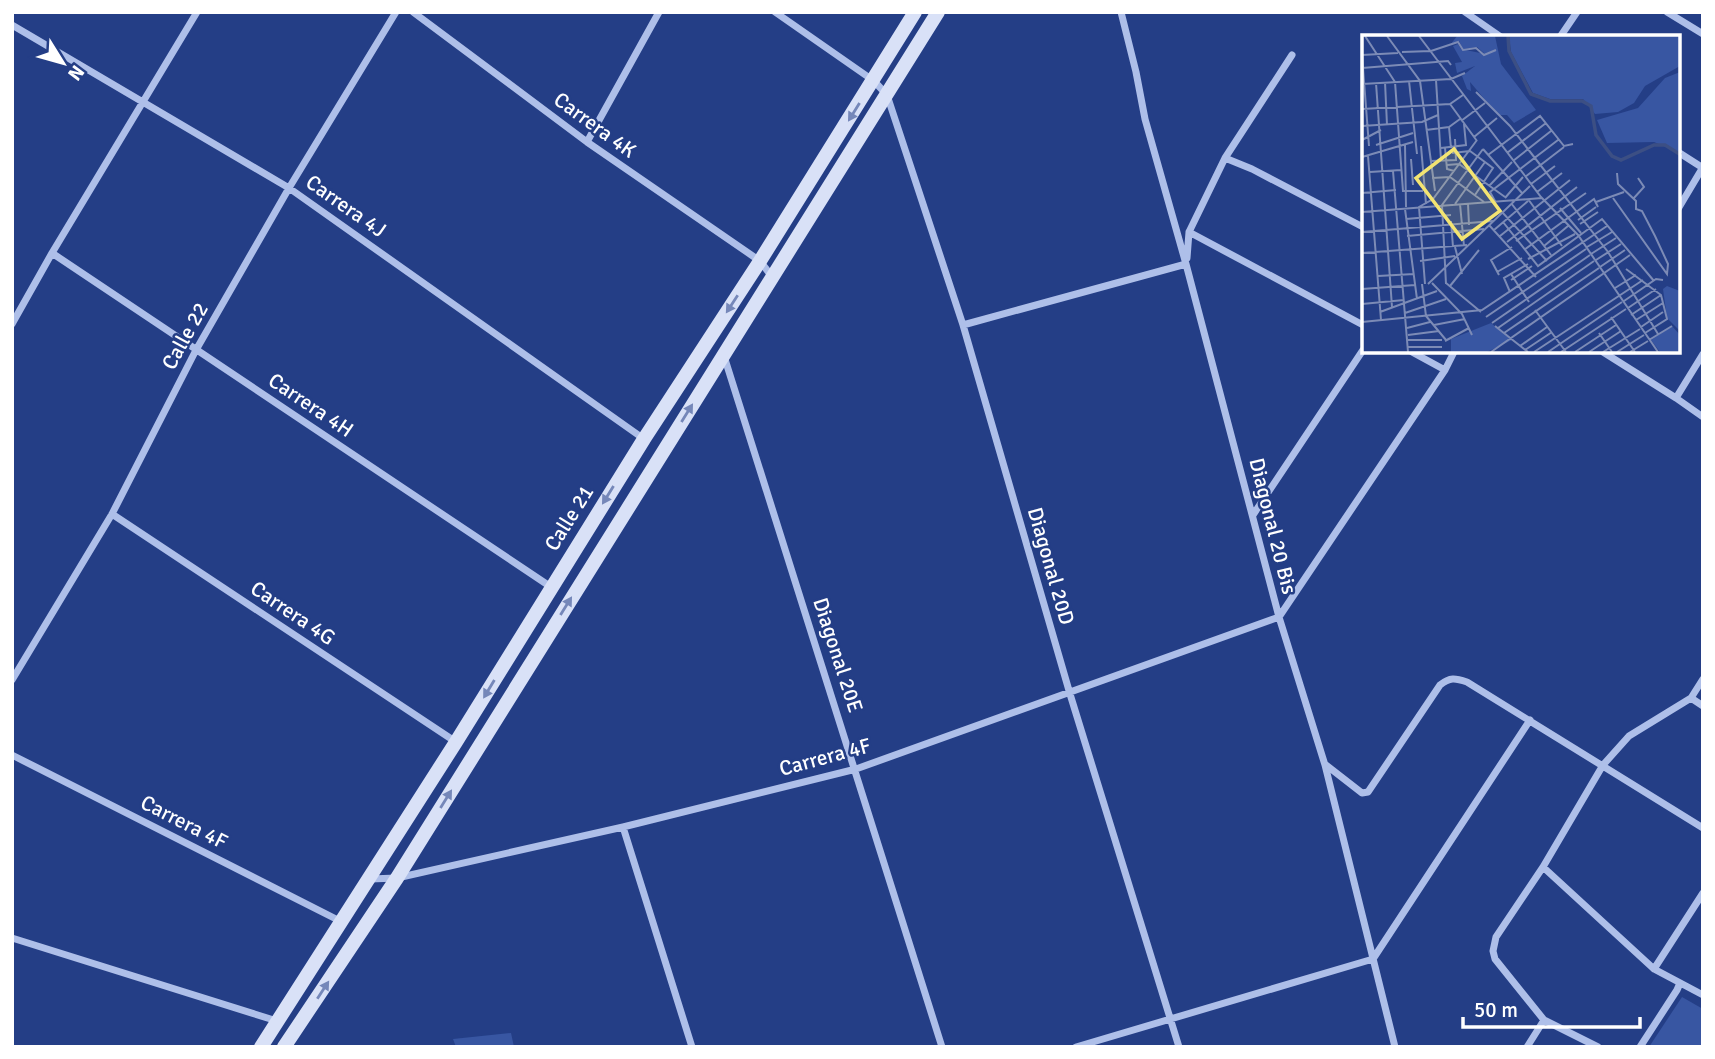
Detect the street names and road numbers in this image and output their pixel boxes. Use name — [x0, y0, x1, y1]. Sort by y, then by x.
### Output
street label: Carrera 4K — [549, 86, 642, 164]
street label: Carrera 4J — [301, 169, 391, 243]
street label: Calle 22 — [156, 298, 214, 374]
street label: Carrera 4H — [263, 367, 359, 443]
street label: Diagonal 20 Bis — [1243, 455, 1303, 597]
street label: Calle 21 — [539, 480, 599, 556]
street label: Diagonal 20D — [1022, 504, 1080, 628]
street label: Carrera 4G — [246, 575, 340, 651]
street label: Diagonal 20E — [807, 594, 869, 716]
street label: Carrera 4F — [776, 732, 874, 782]
street label: Carrera 4F — [136, 789, 232, 855]

